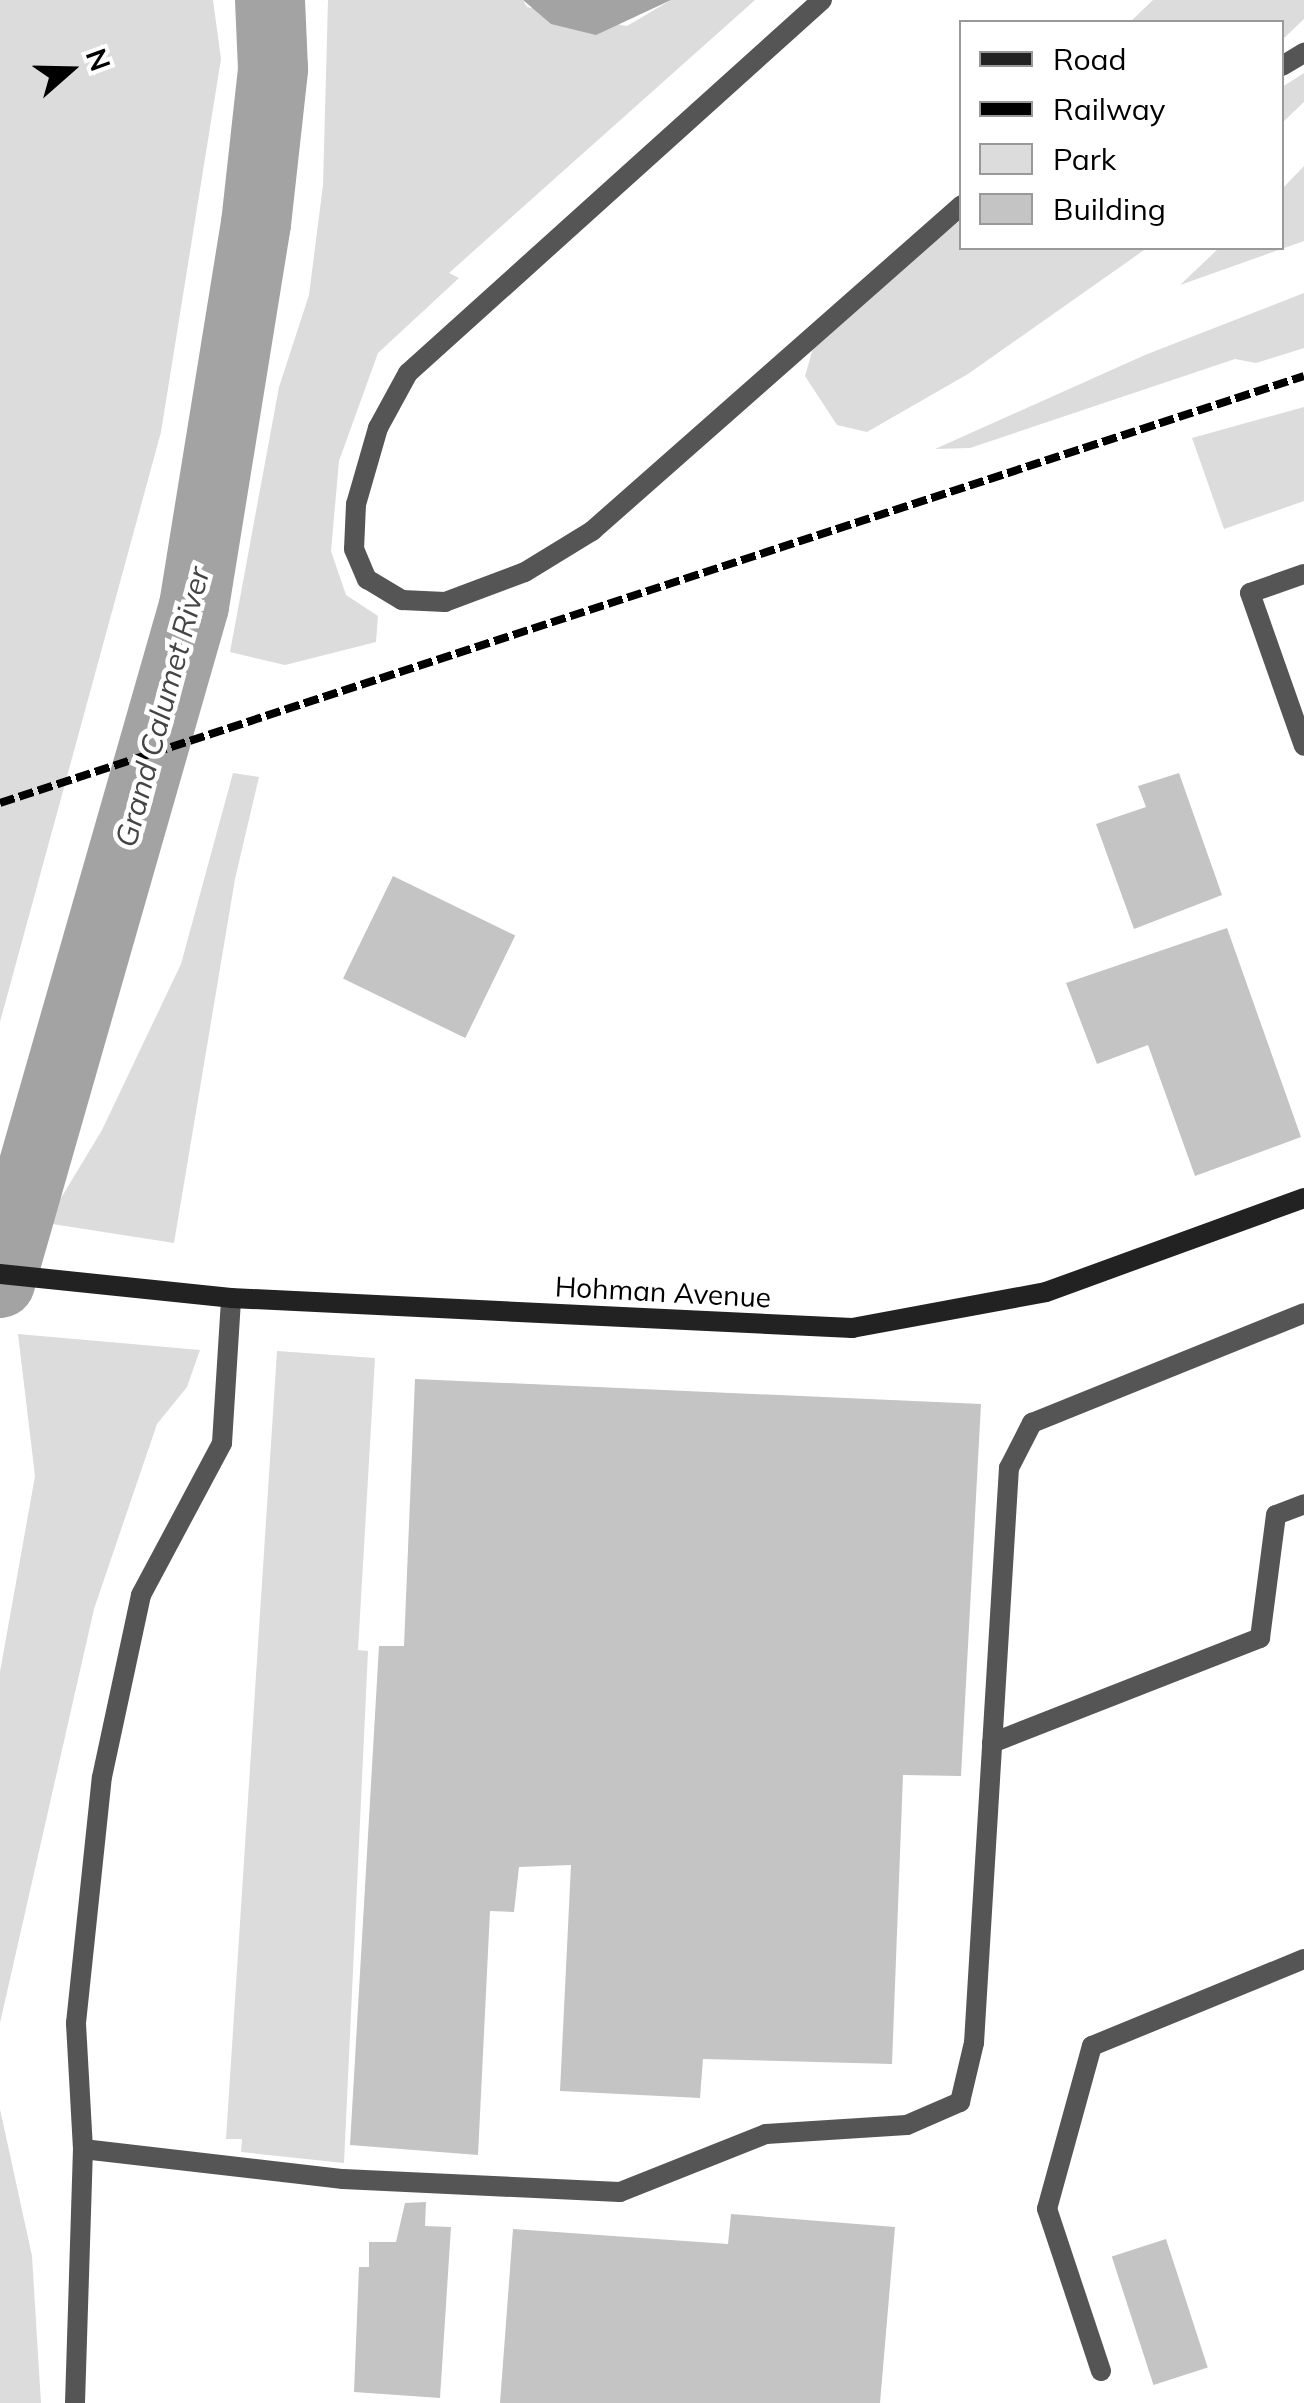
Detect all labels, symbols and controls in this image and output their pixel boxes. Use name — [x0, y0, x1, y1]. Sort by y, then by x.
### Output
north arrow — [20, 20, 120, 120]
legend — [959, 20, 1284, 250]
text: Road — [1053, 40, 1127, 78]
text: N — [79, 44, 119, 75]
text: Railway — [1053, 90, 1166, 128]
text: Park — [1053, 140, 1116, 178]
text: Building — [1053, 190, 1166, 228]
water label: Grand Calumet River — [107, 563, 217, 851]
street label: Hohman Avenue — [554, 1270, 772, 1314]

